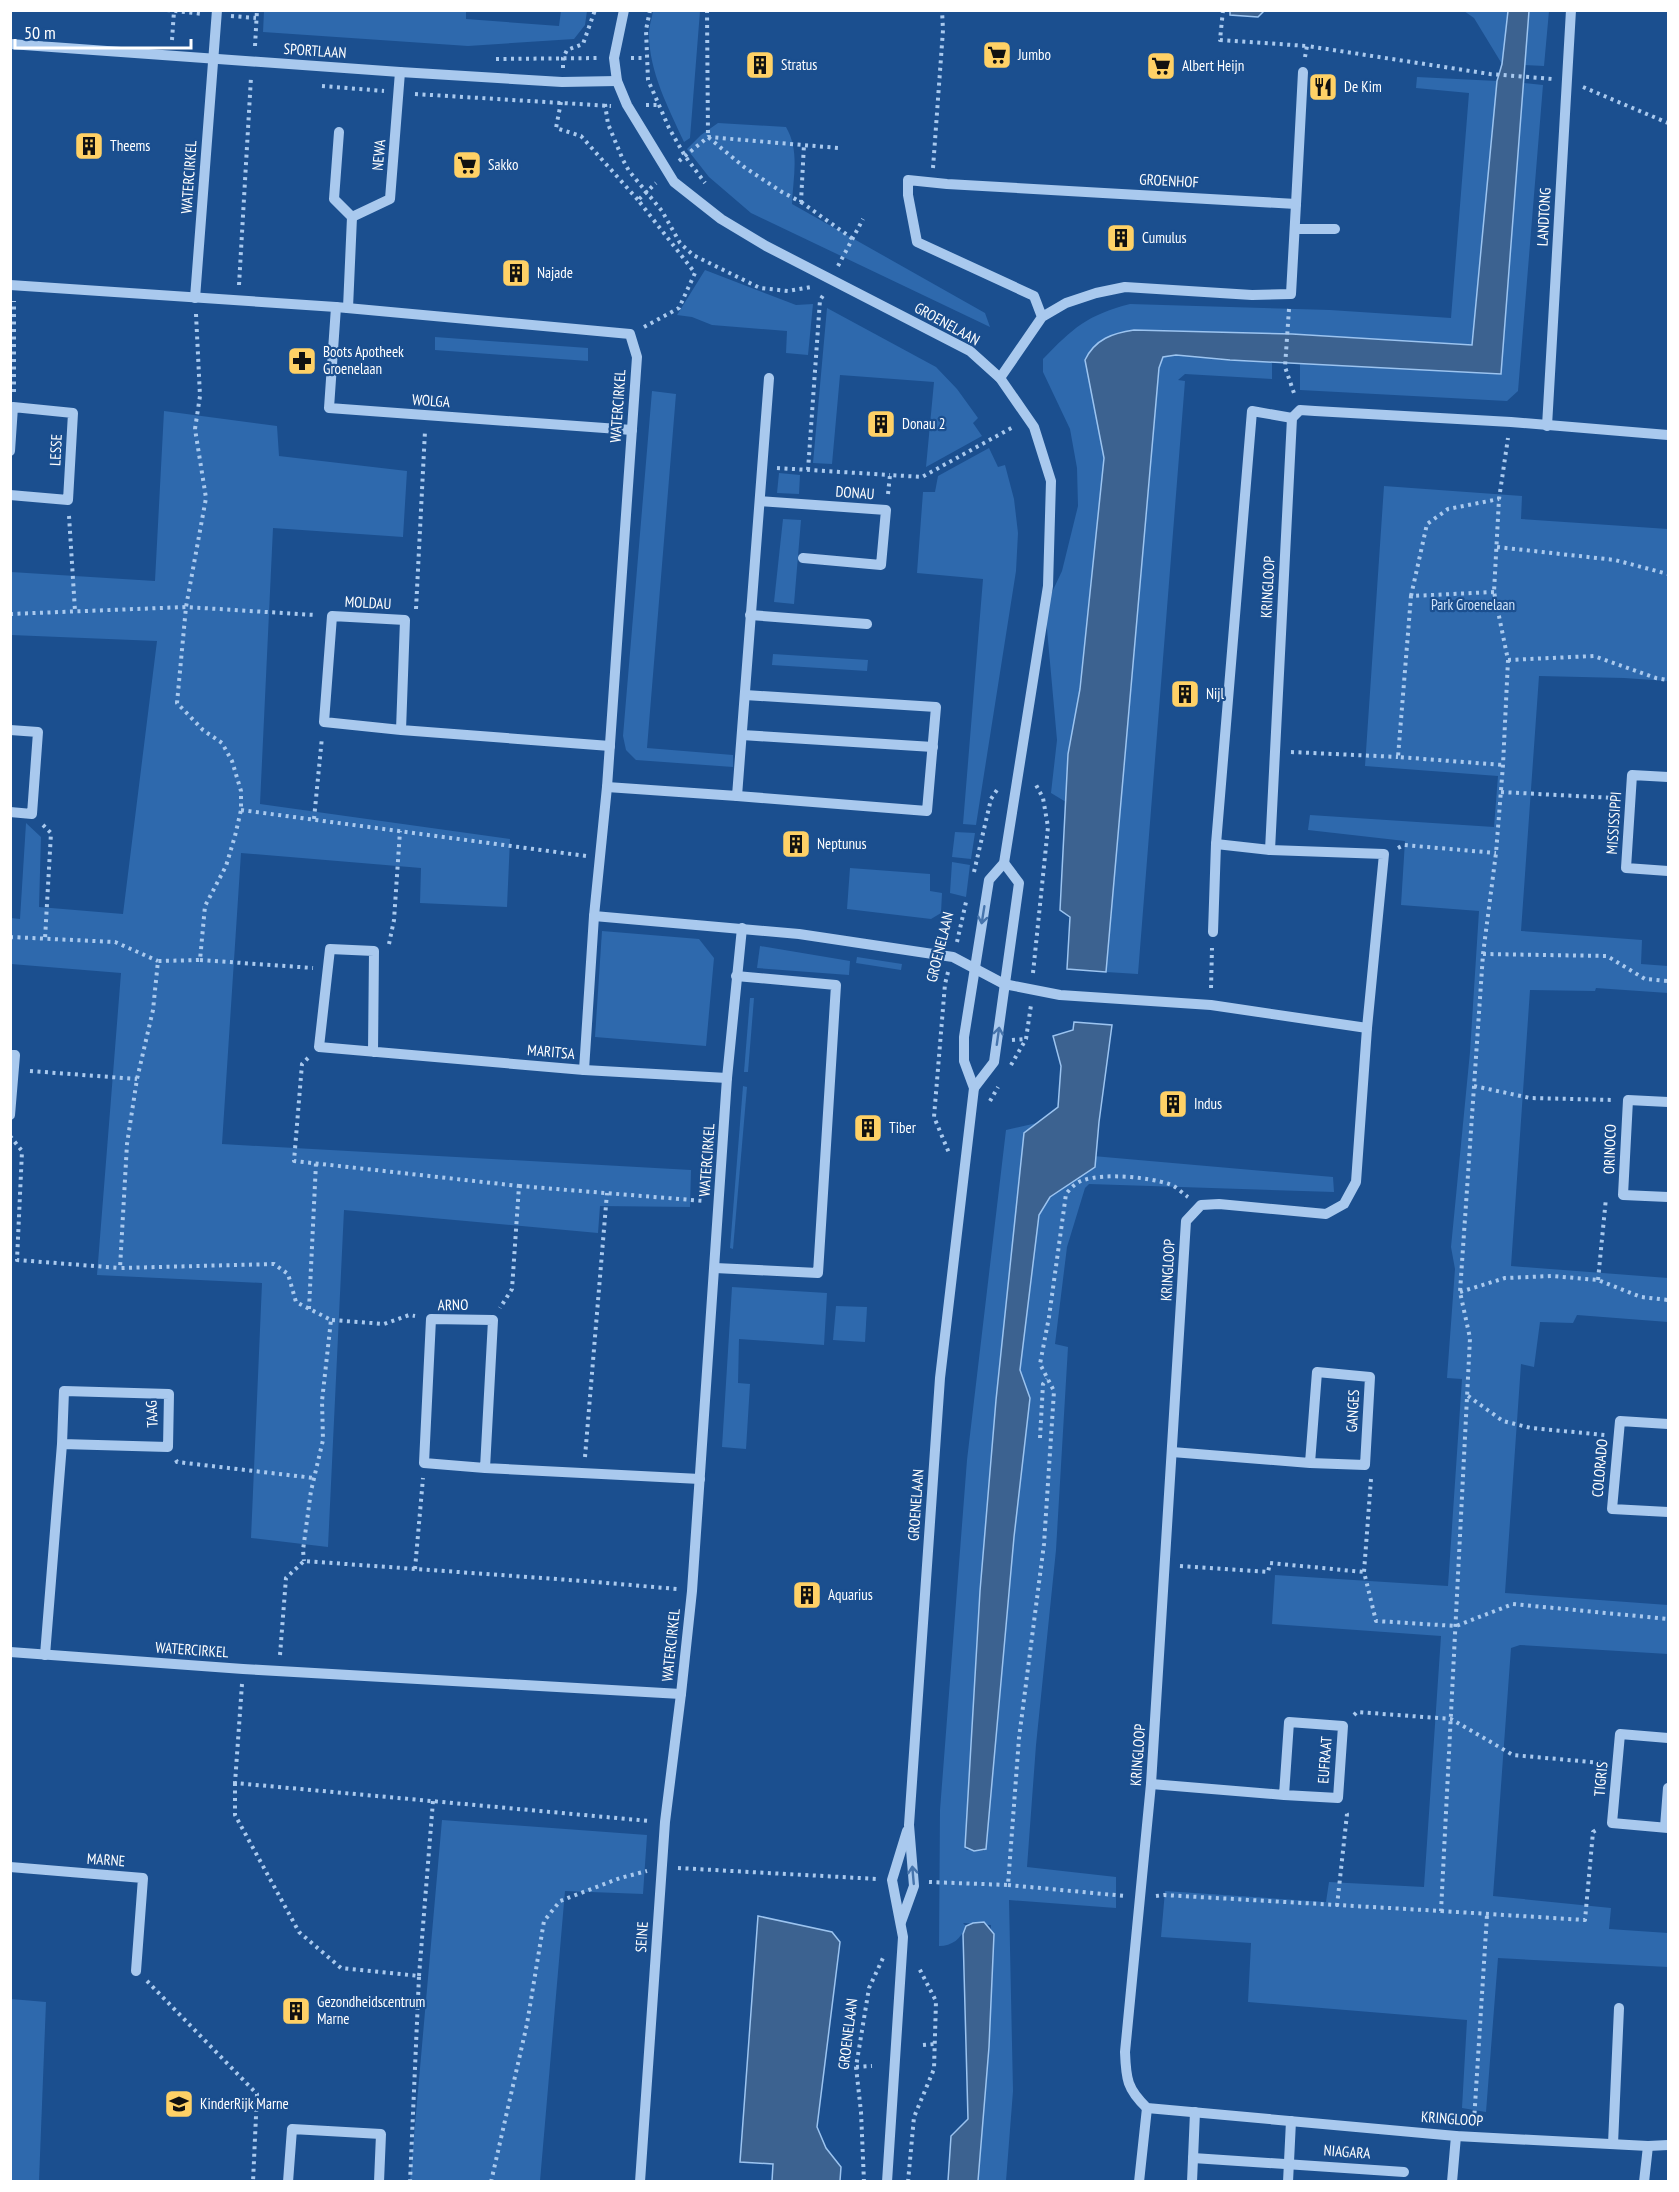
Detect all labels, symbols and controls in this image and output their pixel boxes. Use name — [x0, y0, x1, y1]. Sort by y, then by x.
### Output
scale bar — [15, 12, 190, 50]
text: 50 m — [24, 21, 56, 44]
street label: SPORTLAAN — [283, 39, 347, 62]
supermarket icon: Jumbo — [981, 39, 1013, 71]
place label: Jumbo — [1017, 45, 1051, 64]
building icon: Stratus — [744, 49, 776, 81]
supermarket icon: Albert Heijn — [1145, 50, 1177, 82]
place label: Stratus — [781, 55, 817, 74]
place label: Albert Heijn — [1182, 56, 1244, 75]
restaurant icon: De Kim — [1307, 71, 1339, 103]
place label: De Kim — [1344, 77, 1382, 96]
building icon: Theems — [73, 130, 105, 162]
place label: Theems — [110, 136, 150, 155]
street label: NEWA — [368, 138, 389, 171]
street label: WATERCIRKEL — [176, 139, 201, 214]
supermarket icon: Sakko — [451, 149, 483, 181]
place label: Sakko — [488, 155, 518, 174]
street label: GROENHOF — [1139, 169, 1199, 192]
street label: LANDTONG — [1532, 187, 1555, 247]
building icon: Cumulus — [1105, 222, 1137, 254]
place label: Cumulus — [1142, 228, 1187, 247]
building icon: Najade — [500, 257, 532, 289]
place label: Najade — [537, 263, 573, 282]
street label: GROENELAAN — [911, 298, 983, 349]
place label: Boots Apotheek Groenelaan — [323, 342, 404, 378]
pharmacy icon: Boots Apotheek Groenelaan — [286, 345, 318, 377]
street label: WATERCIRKEL — [605, 368, 630, 443]
street label: WOLGA — [411, 390, 452, 411]
building icon: Donau 2 — [865, 408, 897, 440]
place label: Donau 2 — [902, 414, 945, 433]
street label: LESSE — [45, 434, 66, 466]
street label: DONAU — [835, 482, 875, 503]
street label: KRINGLOOP — [1256, 555, 1279, 619]
street label: MOLDAU — [344, 592, 392, 613]
park label: Park Groenelaan — [1431, 595, 1515, 614]
building icon: Nijl — [1169, 678, 1201, 710]
place label: Nijl — [1206, 684, 1225, 703]
street label: MISSISSIPPI — [1602, 791, 1625, 855]
building icon: Neptunus — [780, 828, 812, 860]
place label: Neptunus — [817, 834, 867, 853]
one-way arrow — [977, 905, 988, 924]
street label: GROENELAAN — [922, 910, 957, 984]
one-way arrow — [992, 1027, 1003, 1047]
street label: MARITSA — [527, 1040, 576, 1063]
building icon: Indus — [1157, 1088, 1189, 1120]
place label: Indus — [1194, 1094, 1222, 1113]
building icon: Tiber — [852, 1112, 884, 1144]
place label: Tiber — [889, 1118, 917, 1137]
street label: WATERCIRKEL — [694, 1122, 719, 1197]
street label: ORINOCO — [1599, 1124, 1620, 1174]
street label: KRINGLOOP — [1156, 1238, 1179, 1302]
street label: ARNO — [438, 1295, 468, 1314]
street label: GANGES — [1342, 1389, 1363, 1433]
street label: TAAG — [141, 1400, 162, 1428]
street label: COLORADO — [1587, 1438, 1612, 1498]
street label: GROENELAAN — [904, 1468, 927, 1542]
building icon: Aquarius — [791, 1579, 823, 1611]
place label: Aquarius — [828, 1585, 873, 1604]
street label: WATERCIRKEL — [657, 1607, 684, 1682]
street label: WATERCIRKEL — [155, 1637, 230, 1662]
street label: KRINGLOOP — [1126, 1723, 1149, 1787]
street label: EUFRAAT — [1313, 1735, 1336, 1784]
street label: TIGRIS — [1590, 1761, 1611, 1797]
street label: MARNE — [86, 1849, 126, 1870]
one-way arrow — [907, 1865, 918, 1885]
street label: SEINE — [631, 1921, 652, 1953]
place label: Gezondheidscentrum Marne — [317, 1992, 425, 2028]
building icon: Gezondheidscentrum Marne — [280, 1995, 312, 2027]
street label: GROENELAAN — [834, 1997, 861, 2071]
school or university icon: KinderRijk Marne — [163, 2088, 195, 2120]
place label: KinderRijk Marne — [200, 2094, 289, 2113]
street label: KRINGLOOP — [1420, 2107, 1484, 2130]
street label: NIAGARA — [1323, 2140, 1372, 2163]

